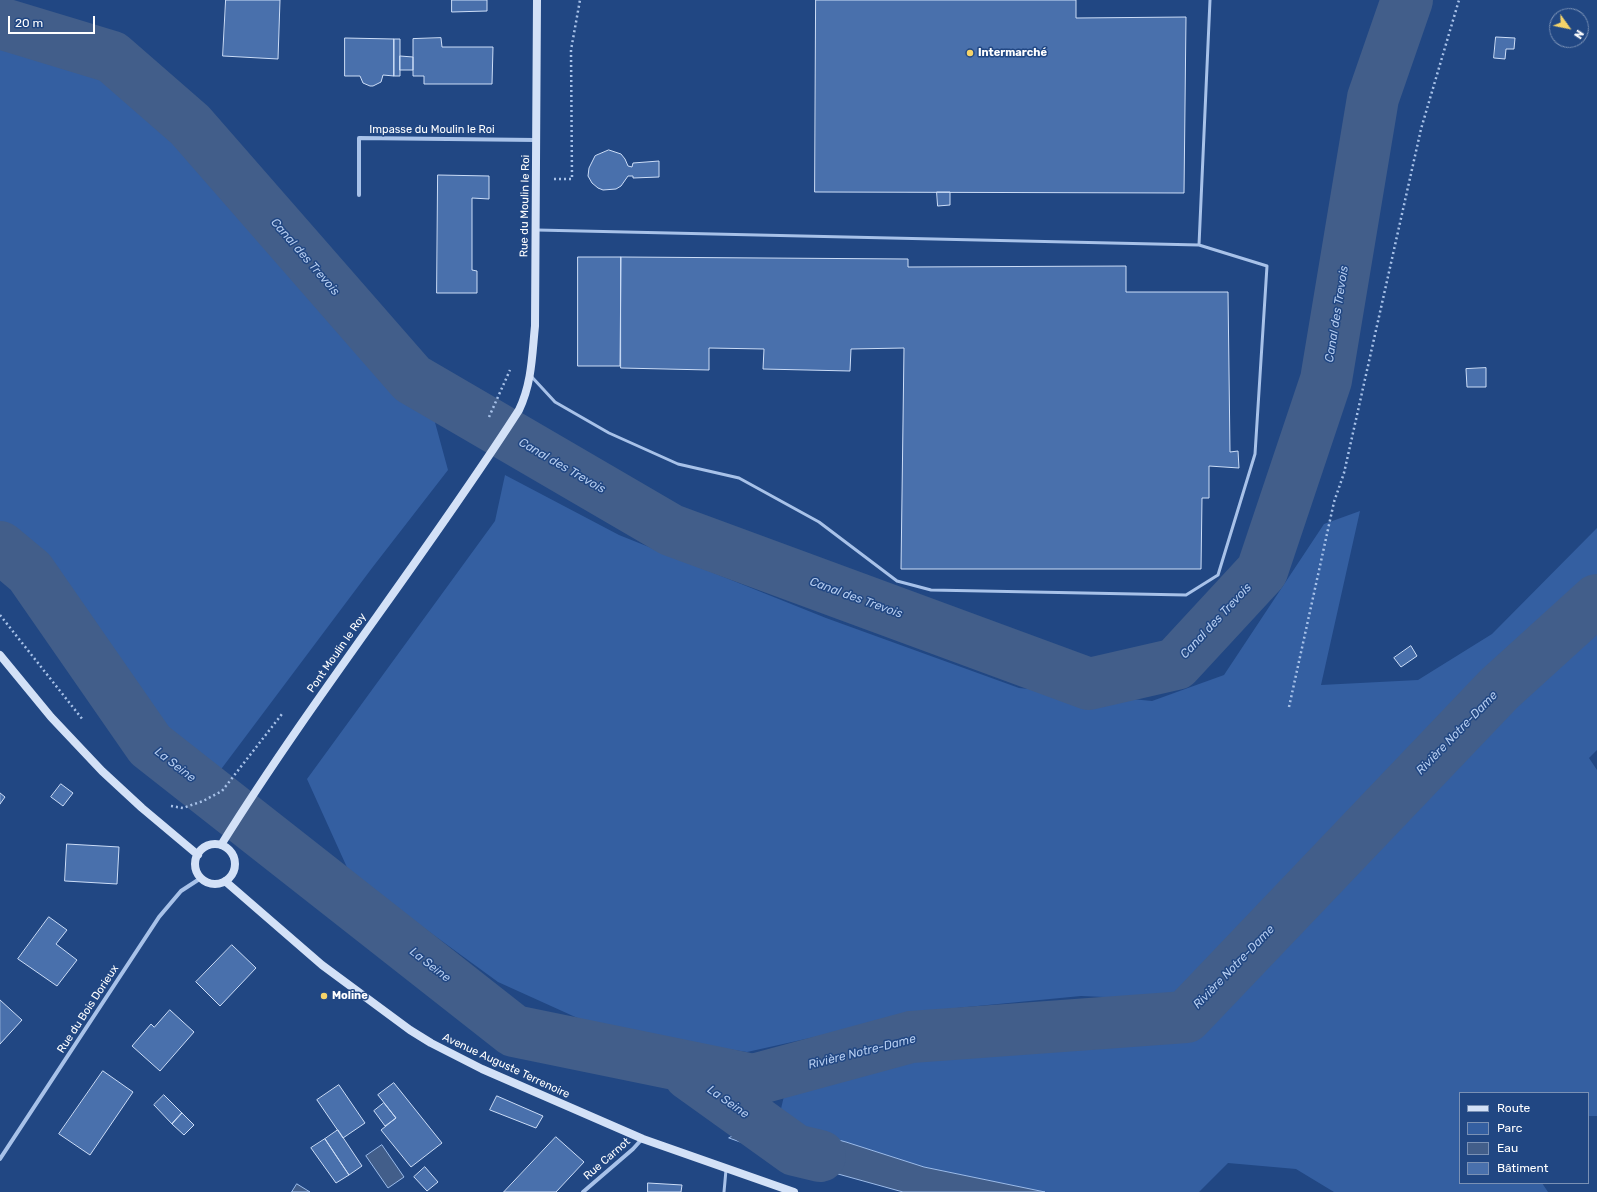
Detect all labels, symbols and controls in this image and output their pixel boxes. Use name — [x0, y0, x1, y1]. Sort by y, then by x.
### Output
scale bar — [10, 8, 97, 34]
north arrow — [1549, 8, 1589, 48]
text: 20 m — [15, 16, 43, 30]
text: N — [1571, 27, 1586, 41]
place label: Intermarché — [978, 46, 1047, 60]
marker: Intermarché — [965, 48, 975, 58]
street label: Impasse du Moulin le Roi — [369, 123, 495, 137]
street label: Rue du Moulin le Roi — [518, 155, 532, 257]
water label: Canal des Trevois — [268, 215, 342, 299]
water label: Canal des Trevois — [1322, 265, 1352, 363]
water label: Canal des Trevois — [516, 435, 608, 497]
water label: Canal des Trevois — [808, 575, 904, 621]
water label: Canal des Trevois — [1177, 580, 1255, 662]
street label: Pont Moulin le Roy — [305, 611, 369, 695]
water label: Rivière Notre-Dame — [1413, 688, 1501, 778]
water label: La Seine — [152, 745, 198, 785]
water label: Rivière Notre-Dame — [1190, 922, 1278, 1012]
water label: La Seine — [407, 945, 453, 985]
street label: Rue du Bois Dorieux — [55, 962, 121, 1056]
place label: Moline — [332, 989, 368, 1003]
marker: Moline — [319, 991, 329, 1001]
street label: Avenue Auguste Terrenoire — [440, 1031, 572, 1101]
water label: Rivière Notre-Dame — [807, 1032, 917, 1072]
water label: La Seine — [704, 1082, 752, 1122]
legend — [1459, 1092, 1589, 1184]
text: Route — [1497, 1101, 1530, 1115]
text: Parc — [1497, 1121, 1522, 1135]
street label: Rue Carnot — [581, 1135, 633, 1183]
text: Eau — [1497, 1141, 1518, 1155]
text: Bâtiment — [1497, 1161, 1548, 1175]

